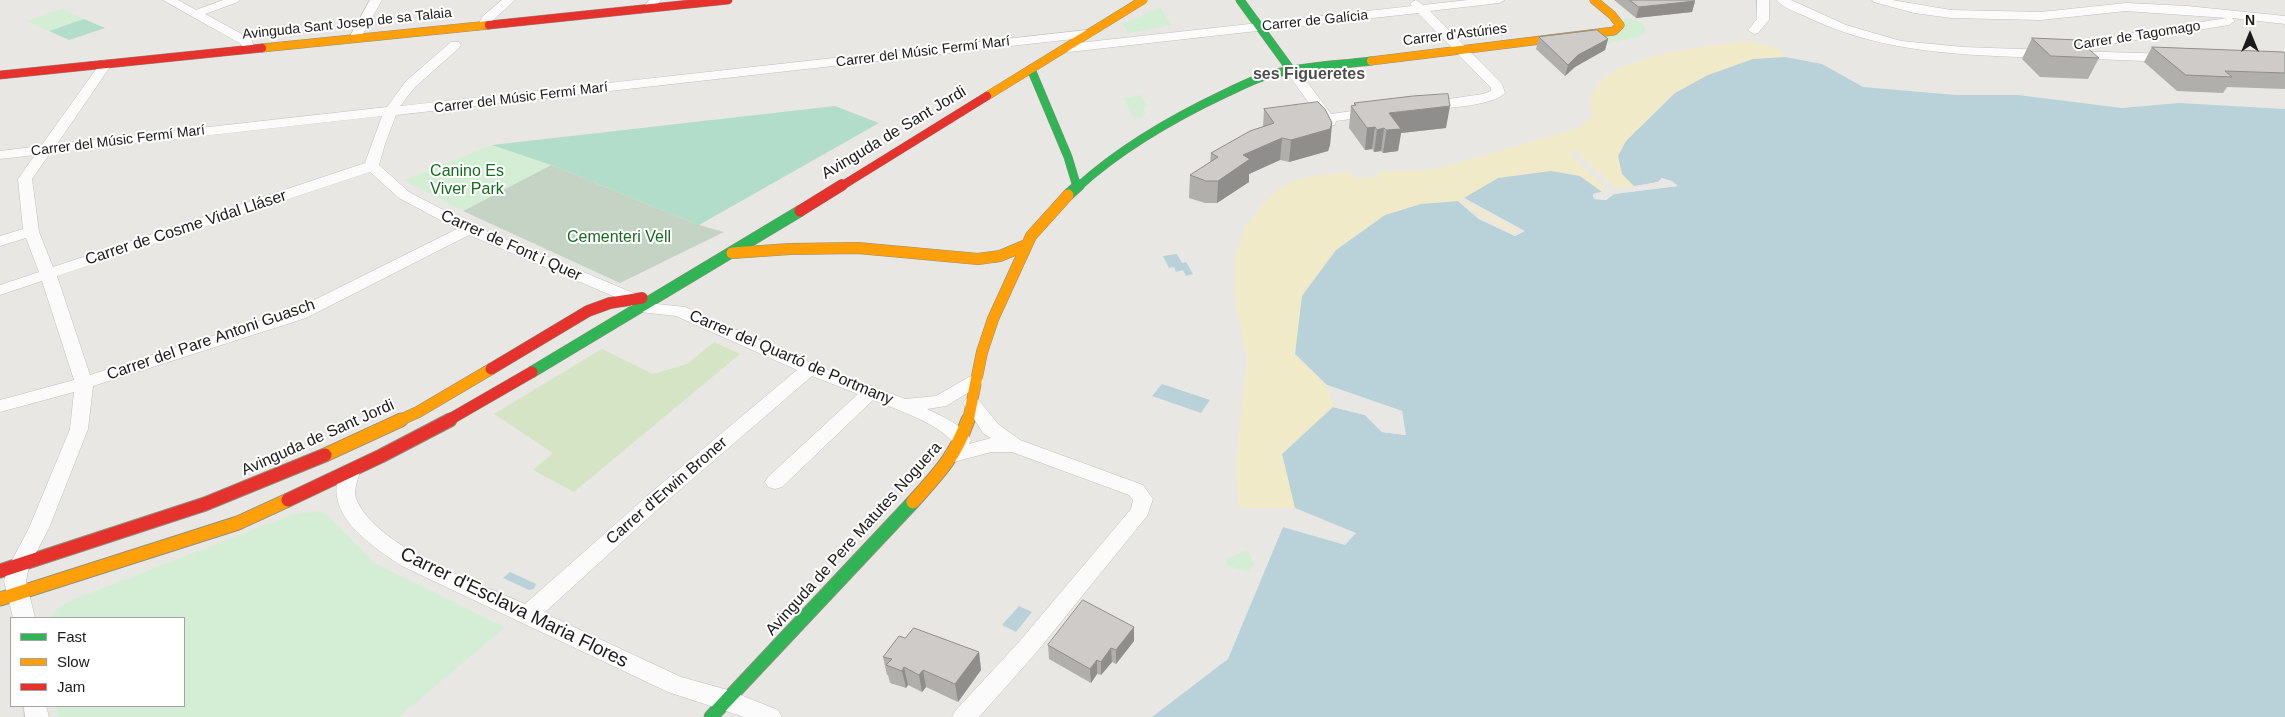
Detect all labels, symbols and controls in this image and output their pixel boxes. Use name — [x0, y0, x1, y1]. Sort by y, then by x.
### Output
street label: Avinguda Sant Josep de sa Talaia — [241, 5, 453, 43]
street label: Carrer de Galícia — [1261, 7, 1369, 35]
north arrow — [2225, 10, 2275, 60]
text: N — [2245, 12, 2255, 28]
street label: Carrer de Tagomago — [2072, 18, 2202, 54]
street label: Carrer d'Astúries — [1402, 20, 1508, 50]
street label: Carrer del Músic Fermí Marí — [835, 33, 1011, 71]
district label: ses Figueretes — [1253, 65, 1365, 85]
street label: Carrer del Músic Fermí Marí — [433, 79, 609, 117]
street label: Avinguda de Sant Jordi — [818, 82, 970, 184]
street label: Carrer del Músic Fermí Marí — [30, 122, 206, 160]
park label: Canino Es Viver Park — [430, 162, 504, 200]
street label: Carrer de Cosme Vidal Lláser — [83, 186, 289, 270]
street label: Carrer de Font i Quer — [438, 206, 584, 286]
park label: Cementeri Vell — [567, 228, 671, 248]
street label: Carrer del Pare Antoni Guasch — [104, 295, 318, 385]
street label: Carrer del Quartó de Portmany — [686, 306, 896, 410]
street label: Avinguda de Sant Jordi — [239, 396, 397, 480]
street label: Carrer d'Erwin Broner — [603, 433, 731, 549]
street label: Avinguda de Pere Matutes Noguera — [762, 438, 946, 640]
street label: Carrer d'Esclava Maria Flores — [396, 543, 632, 673]
legend — [10, 617, 185, 707]
text: Fast — [57, 628, 86, 645]
text: Slow — [57, 653, 90, 670]
text: Jam — [57, 678, 85, 695]

